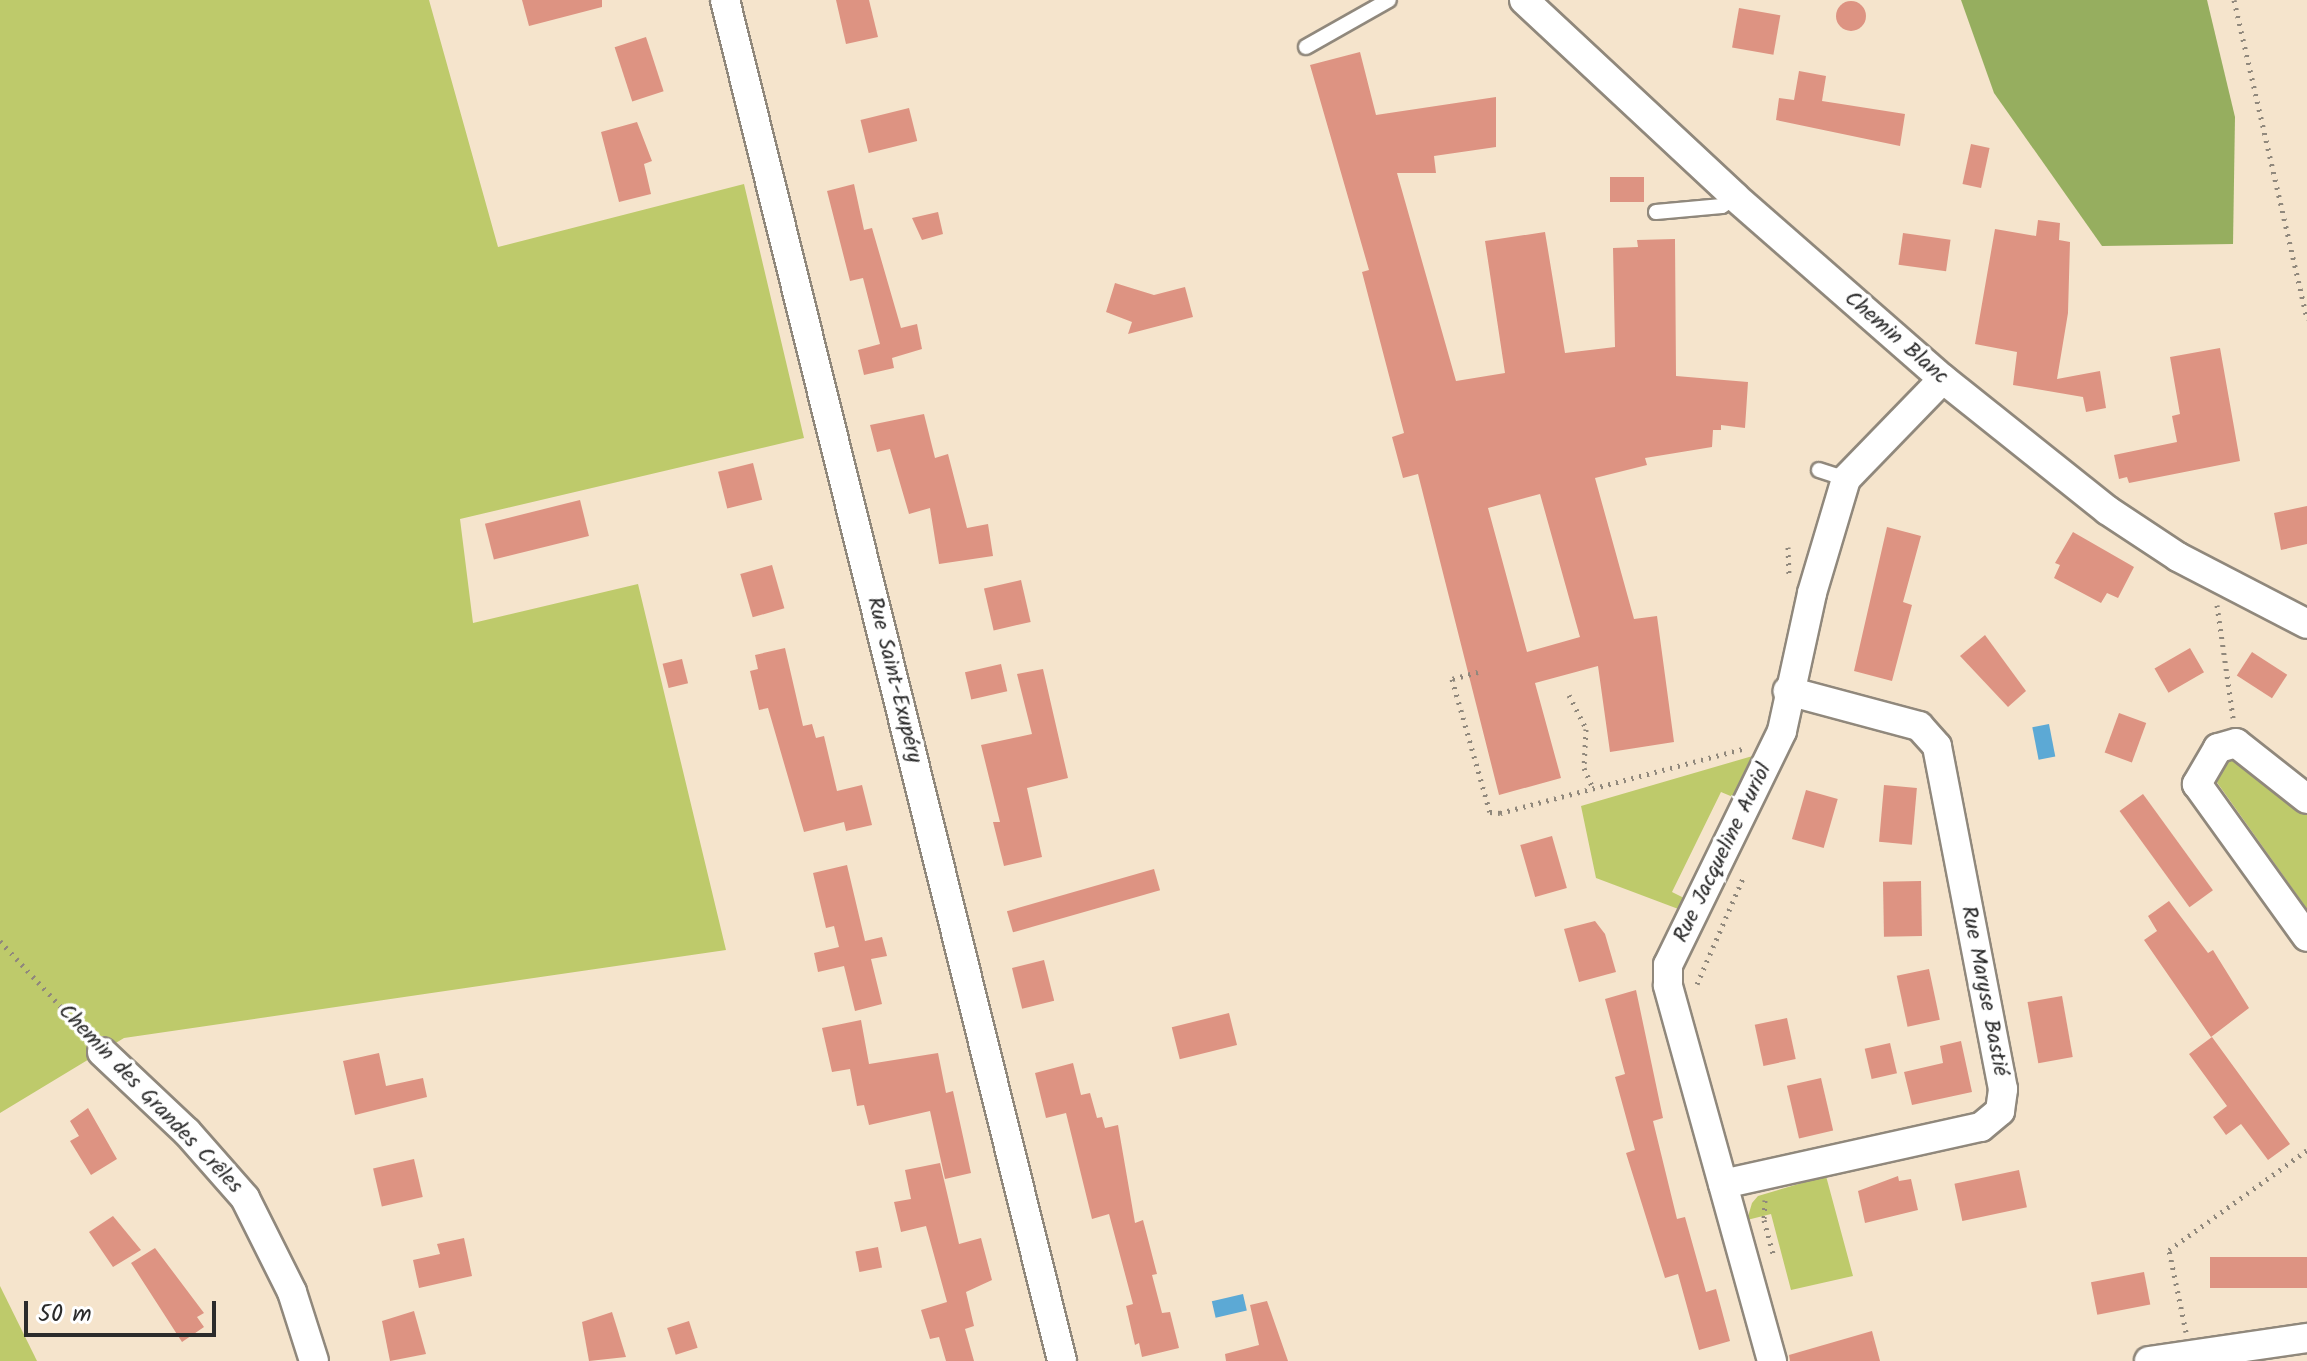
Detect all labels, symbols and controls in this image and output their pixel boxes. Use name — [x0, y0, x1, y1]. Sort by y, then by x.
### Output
street label: Chemin Blanc — [1839, 286, 1953, 390]
street label: Rue Saint-Exupéry — [861, 594, 927, 766]
street label: Rue Jacqueline Auriol — [1668, 759, 1778, 947]
street label: Rue Maryse Bastié — [1955, 904, 2013, 1078]
street label: Chemin des Grandes Crêles — [52, 999, 248, 1199]
scale bar — [28, 1285, 220, 1335]
text: 50 m — [38, 1295, 92, 1334]

